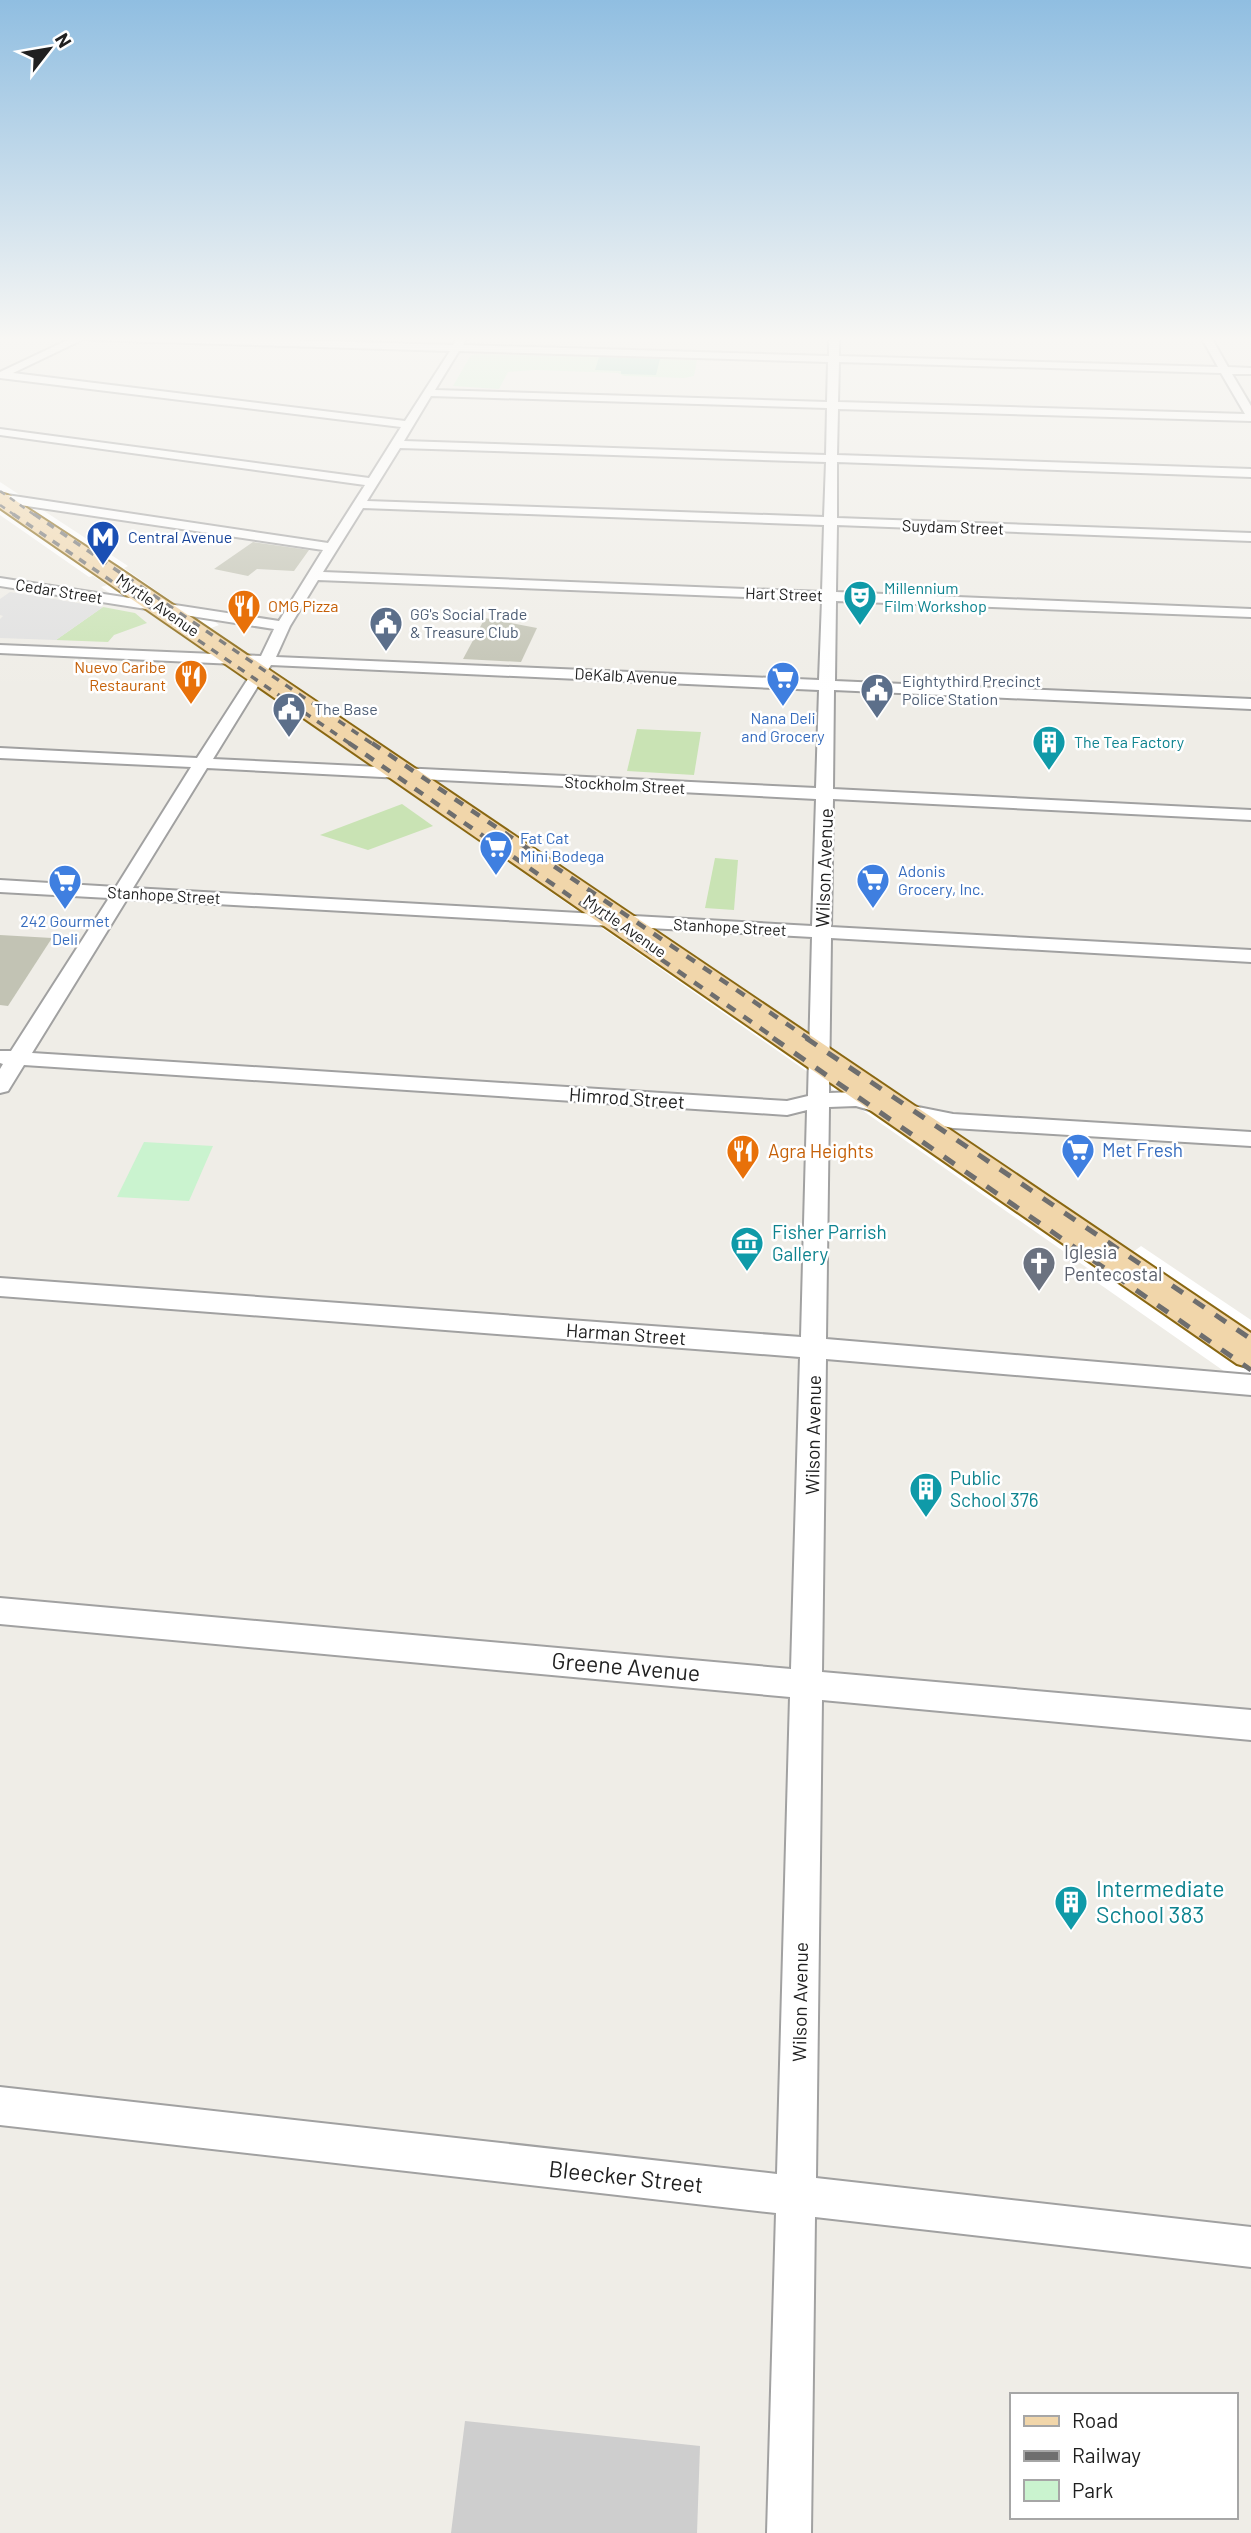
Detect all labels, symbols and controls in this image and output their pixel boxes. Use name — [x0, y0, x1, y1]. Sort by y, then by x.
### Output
north arrow — [14, 14, 84, 84]
text: N — [51, 29, 77, 51]
street label: Suydam Street — [902, 515, 1004, 538]
metro station icon: Central Avenue — [84, 518, 122, 567]
place label: Central Avenue — [128, 527, 232, 546]
street label: Myrtle Avenue — [113, 569, 203, 640]
street label: Cedar Street — [14, 574, 104, 607]
theatre icon: Millennium Film Workshop — [841, 578, 879, 627]
place label: Millennium Film Workshop — [884, 578, 987, 615]
street label: Hart Street — [745, 583, 823, 604]
restaurant icon: OMG Pizza — [225, 587, 263, 636]
place label: OMG Pizza — [268, 596, 338, 615]
public building icon: GG's Social Trade & Treasure Club — [367, 604, 405, 653]
place label: GG's Social Trade & Treasure Club — [410, 604, 527, 641]
place label: Nuevo Caribe Restaurant — [74, 657, 166, 694]
restaurant icon: Nuevo Caribe Restaurant — [172, 657, 210, 706]
supermarket icon: Nana Deli and Grocery — [764, 659, 802, 708]
street label: DeKalb Avenue — [574, 663, 678, 688]
public building icon: Eightythird Precinct Police Station — [858, 671, 896, 720]
place label: Eightythird Precinct Police Station — [902, 671, 1041, 708]
public building icon: The Base — [270, 690, 308, 739]
place label: The Base — [314, 699, 378, 718]
place label: Nana Deli and Grocery — [741, 708, 825, 745]
building icon: The Tea Factory — [1030, 723, 1068, 772]
place label: The Tea Factory — [1074, 732, 1185, 751]
street label: Stockholm Street — [564, 772, 686, 797]
street label: Wilson Avenue — [810, 808, 837, 928]
supermarket icon: Fat Cat Mini Bodega — [477, 828, 515, 877]
place label: Fat Cat Mini Bodega — [520, 828, 604, 865]
supermarket icon: Adonis Grocery, Inc. — [854, 861, 892, 910]
place label: Adonis Grocery, Inc. — [898, 861, 984, 898]
supermarket icon: 242 Gourmet Deli — [46, 862, 84, 911]
street label: Stanhope Street — [107, 882, 221, 907]
street label: Myrtle Avenue — [580, 890, 670, 961]
place label: 242 Gourmet Deli — [20, 911, 110, 948]
street label: Stanhope Street — [673, 914, 787, 939]
street label: Himrod Street — [568, 1082, 686, 1113]
supermarket icon: Met Fresh — [1059, 1131, 1097, 1180]
restaurant icon: Agra Heights — [724, 1132, 762, 1181]
place label: Met Fresh — [1102, 1138, 1183, 1161]
place label: Agra Heights — [768, 1139, 874, 1162]
place label: Fisher Parrish Gallery — [772, 1220, 887, 1265]
museum icon: Fisher Parrish Gallery — [728, 1224, 766, 1273]
place label: Iglesia Pentecostal — [1064, 1240, 1162, 1285]
church icon: Iglesia Pentecostal — [1020, 1244, 1058, 1293]
street label: Harman Street — [565, 1318, 687, 1349]
street label: Wilson Avenue — [800, 1375, 825, 1495]
place label: Public School 376 — [950, 1466, 1039, 1511]
building icon: Public School 376 — [907, 1470, 945, 1519]
street label: Greene Avenue — [551, 1646, 702, 1686]
place label: Intermediate School 383 — [1096, 1874, 1225, 1928]
building icon: Intermediate School 383 — [1052, 1883, 1090, 1932]
street label: Wilson Avenue — [787, 1942, 812, 2062]
street label: Bleecker Street — [547, 2154, 705, 2198]
legend — [1010, 2393, 1237, 2519]
text: Road — [1072, 2407, 1118, 2432]
text: Railway — [1072, 2442, 1141, 2467]
text: Park — [1072, 2477, 1113, 2502]

